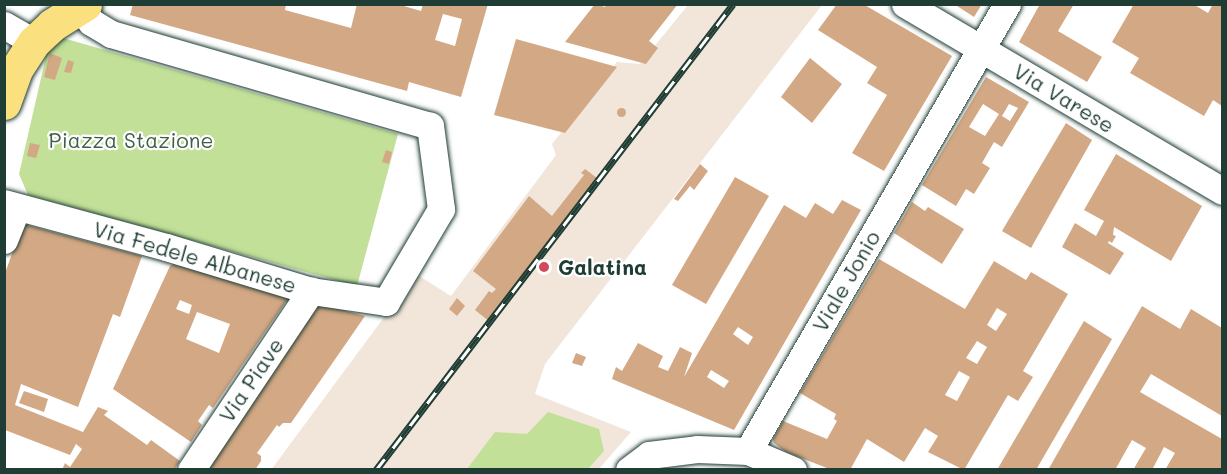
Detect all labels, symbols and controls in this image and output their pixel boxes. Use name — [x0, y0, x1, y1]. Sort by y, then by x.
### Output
street label: Via Varese — [1009, 58, 1119, 138]
park label: Piazza Stazione — [49, 127, 213, 153]
street label: Via Fedele Albanese — [91, 216, 299, 298]
street label: Viale Jonio — [807, 226, 885, 336]
place label: Galatina — [558, 254, 647, 280]
marker: Galatina — [535, 258, 553, 276]
street label: Via Piave — [214, 333, 288, 427]

